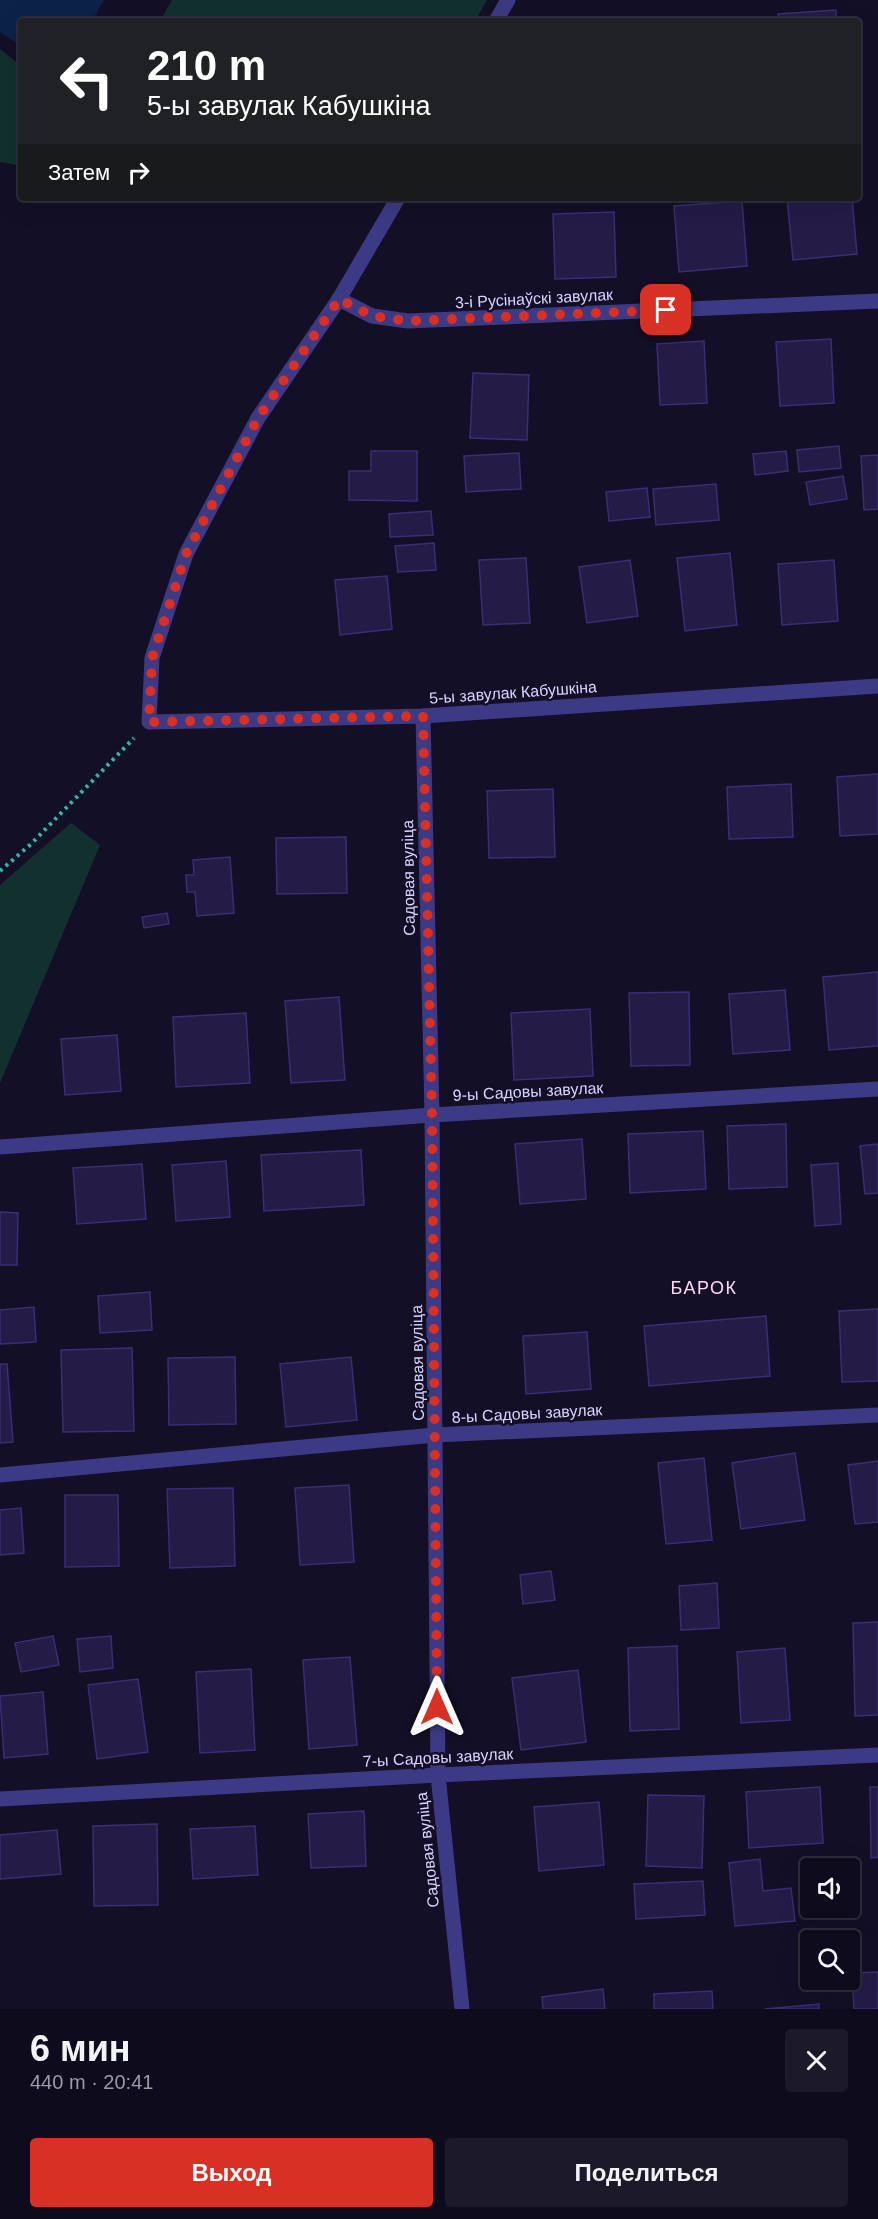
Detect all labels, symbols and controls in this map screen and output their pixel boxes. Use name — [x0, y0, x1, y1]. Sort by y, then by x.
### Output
icon: left — [48, 42, 126, 120]
text: 210 m — [147, 42, 266, 89]
text: 5-ы завулак Кабушкіна — [147, 91, 431, 121]
icon: right — [122, 156, 155, 189]
text: Затем — [48, 160, 110, 185]
pin — [640, 284, 691, 335]
street label: 3-і Русінаўскі завулак — [455, 286, 614, 311]
icon: arrive — [649, 293, 682, 326]
street label: 5-ы завулак Кабушкіна — [429, 678, 598, 707]
street label: Садовая вуліца — [399, 820, 418, 936]
street label: 9-ы Садовы завулак — [452, 1079, 605, 1104]
district label: БАРОК — [670, 1278, 738, 1298]
street label: Садовая вуліца — [408, 1305, 427, 1421]
street label: 8-ы Садовы завулак — [451, 1401, 604, 1426]
position arrow — [405, 1675, 469, 1739]
street label: 7-ы Садовы завулак — [362, 1745, 515, 1770]
street label: Садовая вуліца — [413, 1791, 442, 1908]
map controls — [800, 1858, 860, 1990]
button: sound — [800, 1858, 860, 1918]
button: search — [800, 1930, 860, 1990]
text: 6 мин — [30, 2028, 131, 2069]
button: close — [785, 2029, 848, 2092]
text: 440 m · 20:41 — [30, 2071, 153, 2093]
button: Выход — [30, 2138, 433, 2207]
button: Поделиться — [445, 2138, 848, 2207]

